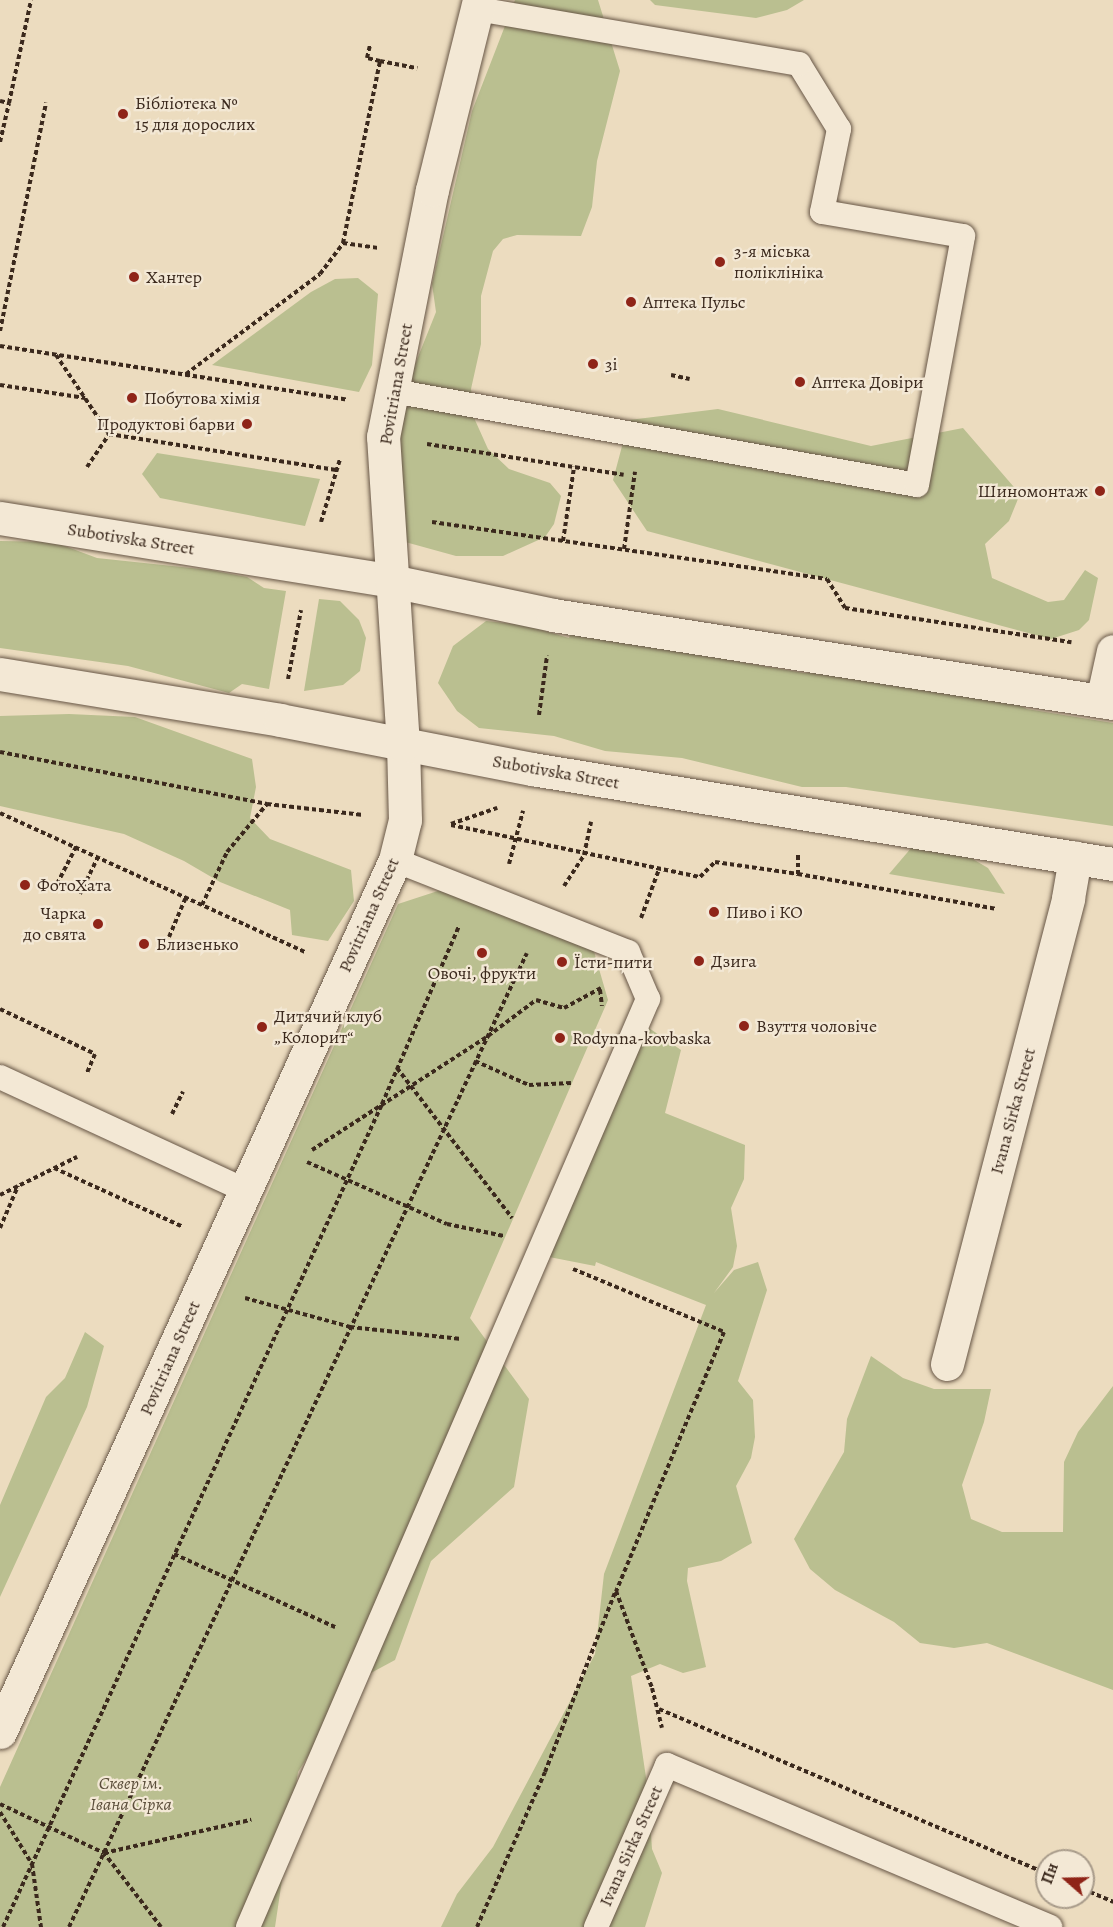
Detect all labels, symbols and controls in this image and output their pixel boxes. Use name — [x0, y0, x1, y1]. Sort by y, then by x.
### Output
place label: Бібліотека № 15 для дорослих — [135, 93, 255, 136]
marker: Бібліотека № 15 для дорослих — [116, 107, 130, 121]
place label: 3-я міська поліклініка — [734, 241, 824, 284]
marker: 3-я міська поліклініка — [711, 253, 729, 271]
place label: Хантер — [146, 266, 202, 288]
marker: Хантер — [127, 270, 141, 284]
place label: Аптека Пульс — [643, 291, 745, 313]
marker: Аптека Пульс — [624, 295, 638, 309]
street label: Povitriana Street — [375, 321, 417, 447]
place label: 3і — [605, 353, 618, 375]
marker: 3і — [586, 357, 600, 371]
place label: Аптека Довіри — [812, 371, 924, 393]
marker: Аптека Довіри — [793, 375, 807, 389]
place label: Побутова хімія — [144, 387, 260, 409]
marker: Побутова хімія — [125, 391, 139, 405]
place label: Продуктові барви — [97, 413, 235, 435]
marker: Продуктові барви — [240, 417, 254, 431]
place label: Шиномонтаж — [977, 480, 1088, 502]
marker: Шиномонтаж — [1093, 484, 1107, 498]
street label: Subotivska Street — [66, 518, 196, 560]
street label: Subotivska Street — [491, 750, 621, 794]
street label: Povitriana Street — [334, 854, 404, 976]
place label: ФотоХата — [37, 874, 112, 896]
marker: ФотоХата — [18, 878, 32, 892]
place label: Пиво і КО — [726, 901, 803, 923]
place label: Чарка до свята — [23, 903, 86, 946]
marker: Пиво і КО — [707, 905, 721, 919]
marker: Чарка до свята — [91, 917, 105, 931]
place label: Близенько — [156, 933, 239, 955]
marker: Близенько — [137, 937, 151, 951]
marker: Овочі, фрукти — [475, 946, 489, 960]
place label: Дзига — [711, 950, 757, 972]
place label: Їсти-пити — [574, 951, 653, 973]
marker: Дзига — [692, 954, 706, 968]
marker: Їсти-пити — [555, 955, 569, 969]
place label: Овочі, фрукти — [428, 962, 536, 984]
place label: Дитячий клуб „Колорит“ — [274, 1006, 382, 1048]
place label: Взуття чоловіче — [756, 1015, 877, 1037]
marker: Взуття чоловіче — [737, 1019, 751, 1033]
marker: Дитячий клуб „Колорит“ — [255, 1020, 269, 1034]
place label: Rodynna-kovbaska — [572, 1027, 711, 1049]
marker: Rodynna-kovbaska — [553, 1031, 567, 1045]
street label: Ivana Sirka Street — [986, 1045, 1040, 1177]
street label: Povitriana Street — [135, 1297, 205, 1419]
park label: Сквер ім. Івана Сірка — [90, 1773, 172, 1816]
street label: Ivana Sirka Street — [595, 1782, 667, 1910]
north arrow — [1035, 1849, 1095, 1909]
text: Пн — [1036, 1860, 1064, 1887]

